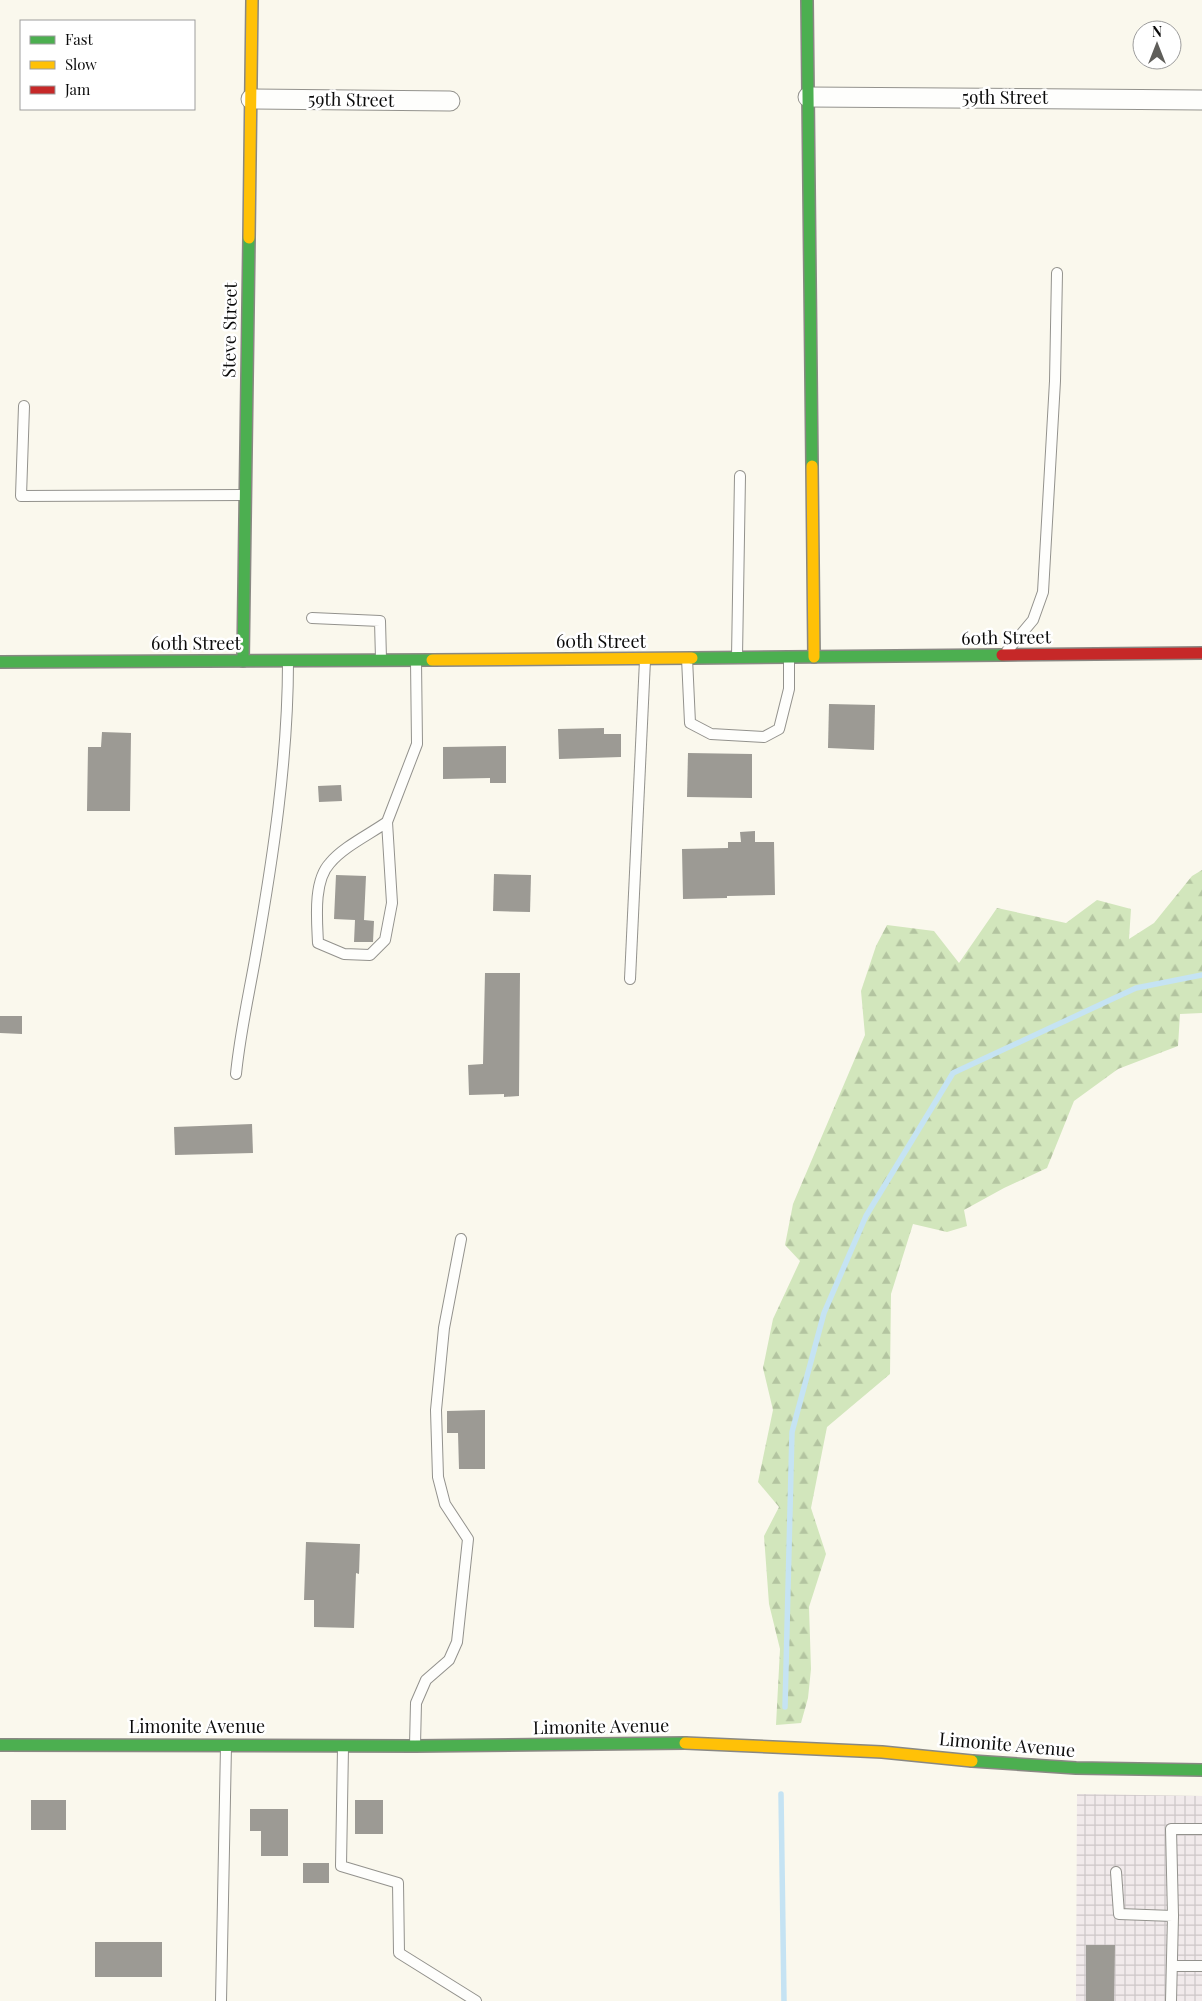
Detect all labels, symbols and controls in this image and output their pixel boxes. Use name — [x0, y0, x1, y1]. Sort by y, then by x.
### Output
legend — [20, 20, 195, 110]
north arrow — [1132, 20, 1182, 70]
text: N — [1152, 22, 1162, 41]
text: Fast — [65, 29, 94, 49]
text: Slow — [65, 54, 97, 74]
text: Jam — [64, 79, 91, 99]
street label: 59th Street — [962, 85, 1049, 109]
street label: 59th Street — [308, 86, 395, 112]
street label: Steve Street — [216, 281, 242, 378]
street label: 60th Street — [961, 624, 1052, 650]
street label: 60th Street — [556, 629, 647, 653]
street label: 60th Street — [151, 631, 242, 655]
street label: Limonite Avenue — [533, 1713, 669, 1739]
street label: Limonite Avenue — [129, 1714, 265, 1738]
street label: Limonite Avenue — [938, 1726, 1076, 1762]

